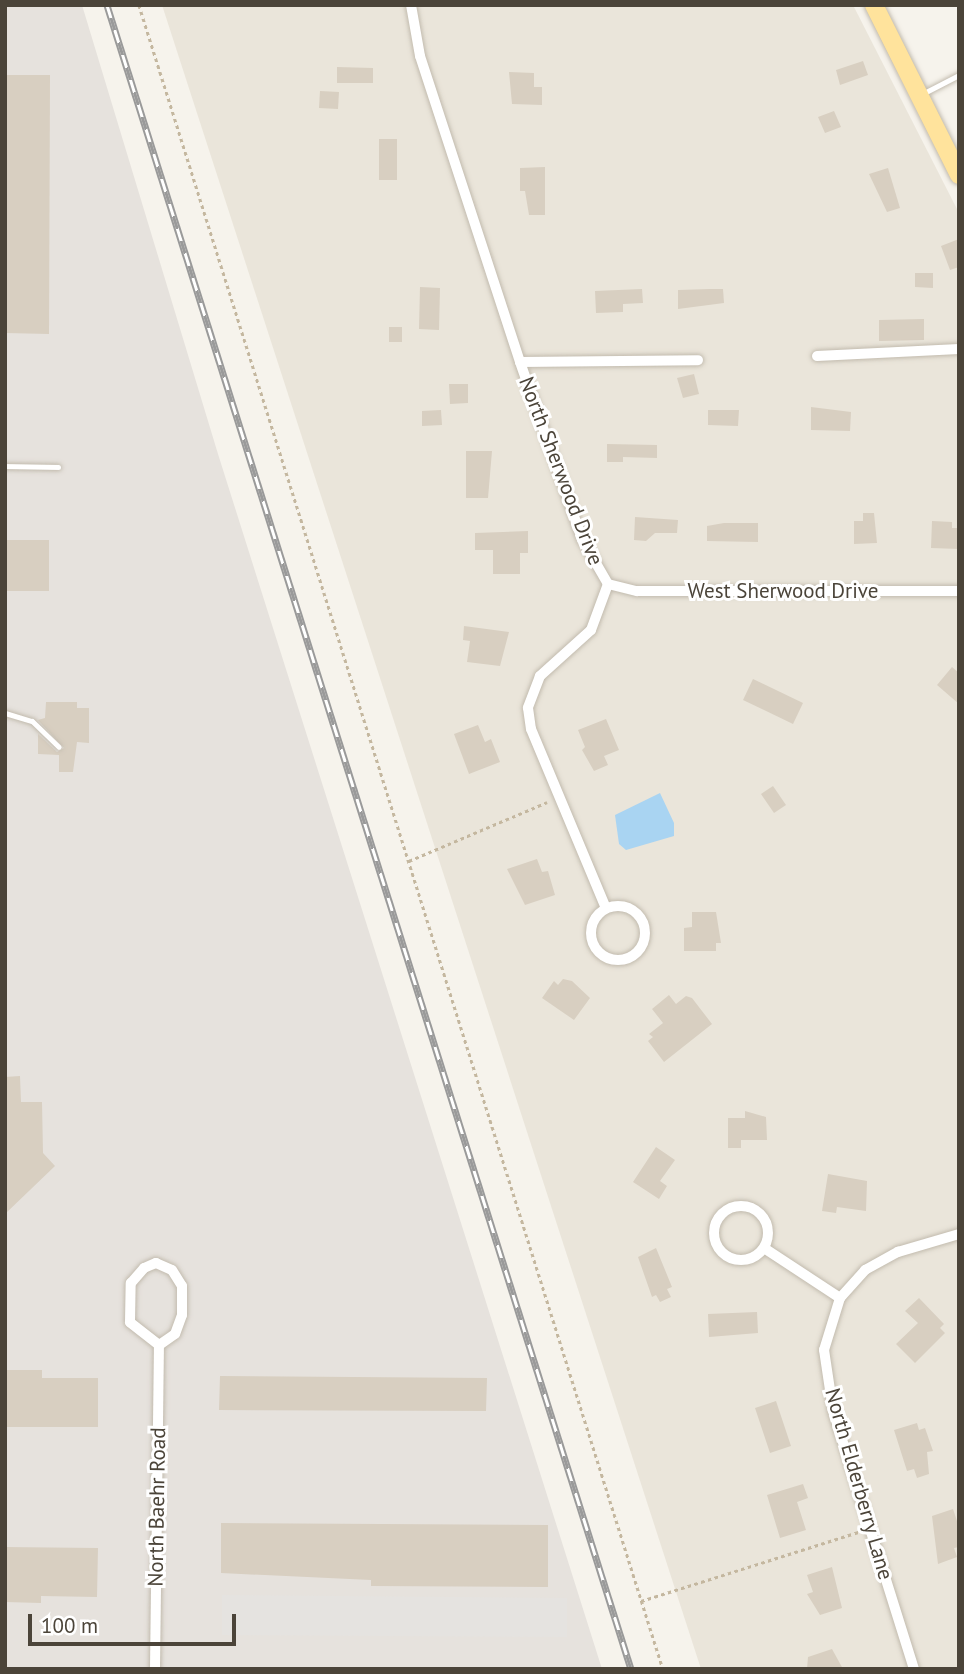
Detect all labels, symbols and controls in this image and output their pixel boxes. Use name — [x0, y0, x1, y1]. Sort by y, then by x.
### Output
street label: North Sherwood Drive — [513, 373, 609, 569]
street label: West Sherwood Drive — [688, 578, 878, 604]
street label: North Elderberry Lane — [820, 1385, 898, 1583]
street label: North Baehr Road — [143, 1427, 171, 1587]
scale bar — [32, 1600, 240, 1644]
text: 100 m — [41, 1612, 98, 1639]

